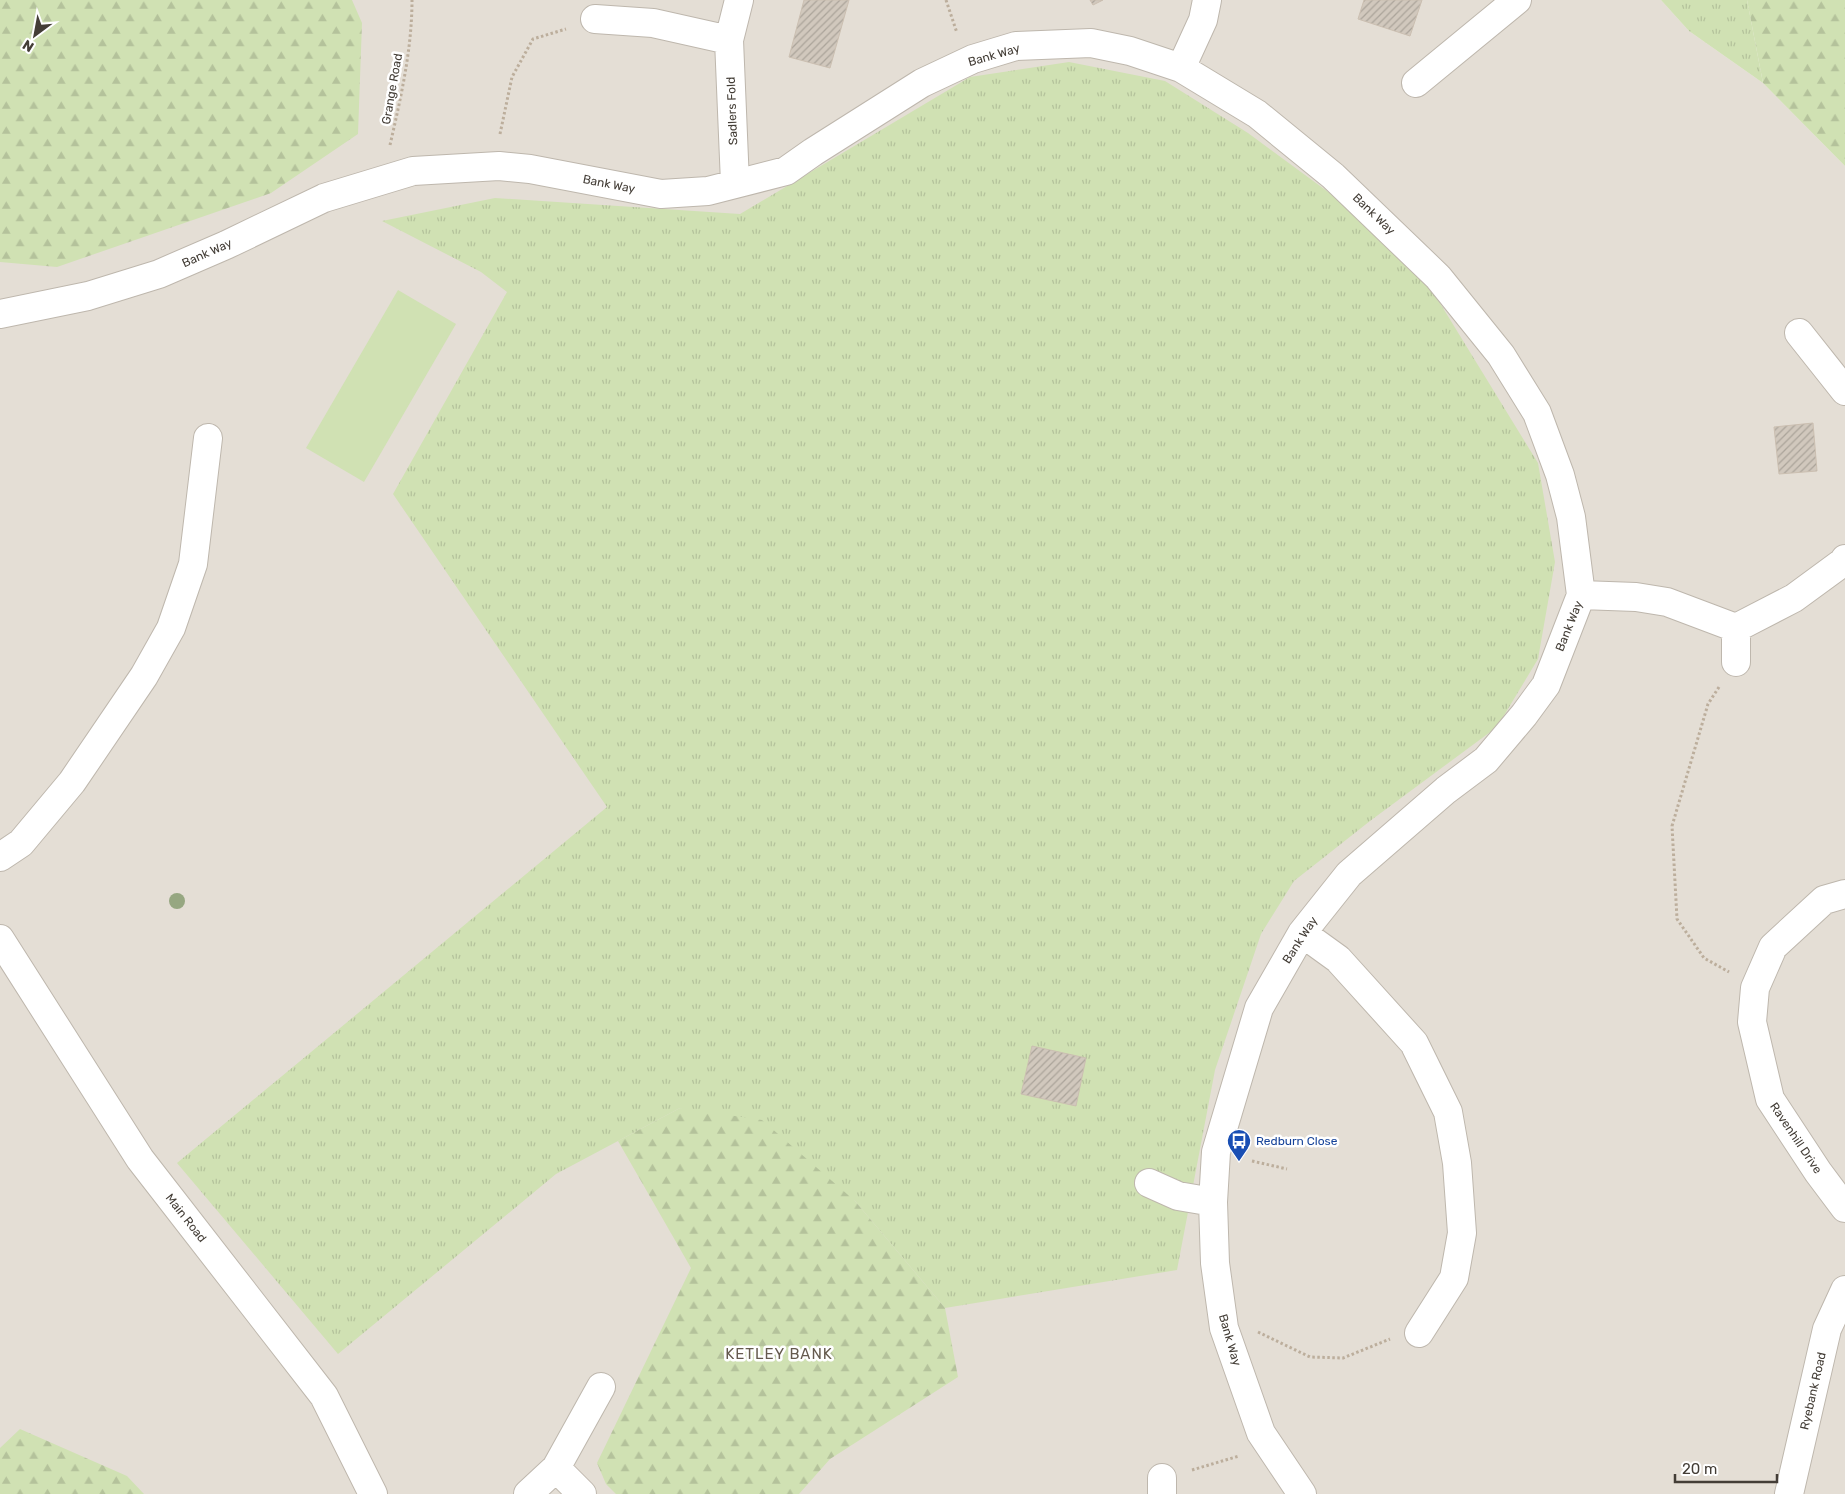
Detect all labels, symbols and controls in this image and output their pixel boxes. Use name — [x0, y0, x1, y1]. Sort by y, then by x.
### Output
north arrow — [10, 10, 60, 60]
text: N — [20, 36, 37, 55]
street label: Bank Way — [966, 41, 1022, 69]
street label: Grange Road — [379, 52, 405, 126]
street label: Sadlers Fold — [724, 77, 740, 145]
street label: Bank Way — [582, 172, 637, 196]
street label: Bank Way — [1350, 190, 1398, 238]
street label: Bank Way — [180, 236, 234, 270]
street label: Bank Way — [1553, 598, 1586, 653]
street label: Bank Way — [1280, 914, 1321, 966]
street label: Ravenhill Drive — [1767, 1100, 1825, 1176]
bus stop icon: Redburn Close — [1226, 1128, 1252, 1162]
place label: Redburn Close — [1256, 1134, 1338, 1148]
street label: Main Road — [163, 1191, 209, 1245]
street label: Bank Way — [1216, 1312, 1244, 1368]
district label: KETLEY BANK — [725, 1345, 833, 1363]
street label: Ryebank Road — [1797, 1351, 1829, 1431]
scale bar — [1675, 1452, 1778, 1484]
text: 20 m — [1682, 1460, 1717, 1478]

